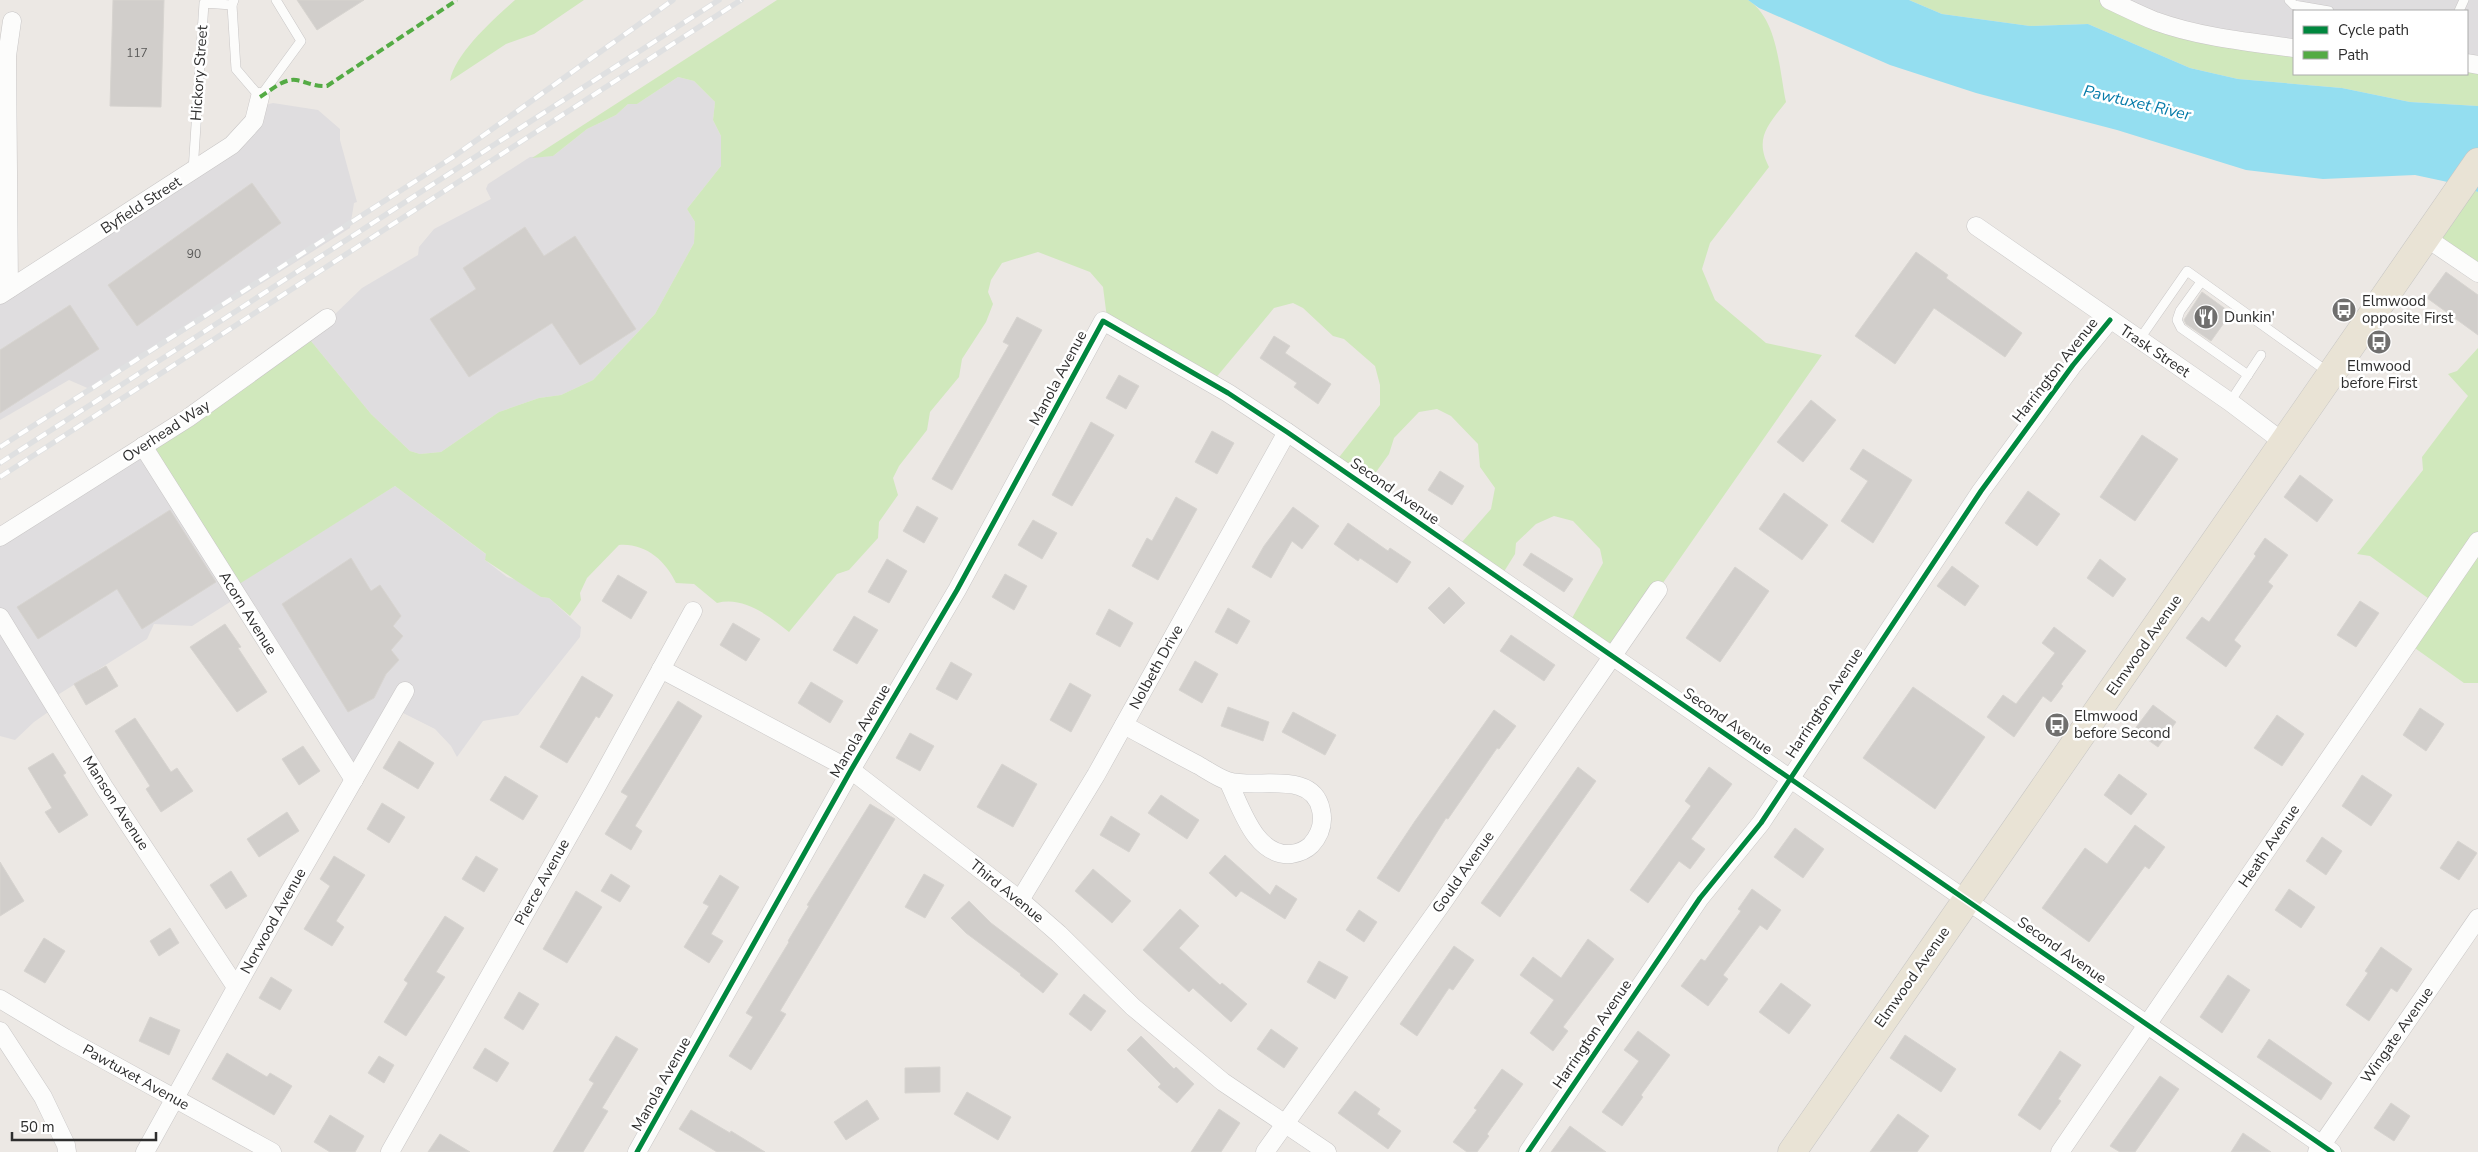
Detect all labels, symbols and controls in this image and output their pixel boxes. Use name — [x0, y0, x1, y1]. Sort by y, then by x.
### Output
legend — [2293, 10, 2468, 75]
text: Cycle path — [2338, 20, 2409, 40]
street label: Hickory Street — [186, 24, 212, 121]
house number: 117 — [126, 45, 148, 61]
text: Path — [2338, 45, 2369, 65]
water label: Pawtuxet River — [2081, 80, 2194, 126]
street label: Byfield Street — [97, 171, 186, 238]
house number: 90 — [187, 246, 201, 262]
place label: Elmwood opposite First — [2362, 291, 2454, 328]
bus stop icon: Elmwood opposite First — [2331, 297, 2357, 323]
restaurant icon: Dunkin' — [2193, 304, 2219, 330]
place label: Dunkin' — [2224, 307, 2275, 327]
street label: Harrington Avenue — [2008, 313, 2102, 427]
street label: Trask Street — [2116, 320, 2195, 382]
street label: Manola Avenue — [1025, 327, 1091, 429]
bus stop icon: Elmwood before First — [2366, 329, 2392, 355]
place label: Elmwood before First — [2341, 356, 2418, 393]
street label: Overhead Way — [118, 395, 214, 467]
street label: Second Avenue — [1346, 453, 1444, 529]
street label: Acorn Avenue — [214, 568, 282, 659]
street label: Elmwood Avenue — [2102, 591, 2186, 699]
street label: Nolbeth Drive — [1125, 621, 1187, 713]
street label: Harrington Avenue — [1781, 644, 1867, 762]
street label: Manola Avenue — [825, 681, 895, 781]
street label: Second Avenue — [1679, 683, 1777, 759]
place label: Elmwood before Second — [2074, 706, 2171, 743]
bus stop icon: Elmwood before Second — [2044, 712, 2070, 738]
street label: Manson Avenue — [78, 752, 154, 854]
street label: Heath Avenue — [2234, 801, 2304, 891]
street label: Gould Avenue — [1427, 827, 1499, 917]
street label: Pierce Avenue — [510, 835, 574, 929]
street label: Third Avenue — [966, 855, 1048, 927]
street label: Norwood Avenue — [236, 864, 310, 977]
street label: Second Avenue — [2013, 912, 2111, 988]
street label: Elmwood Avenue — [1870, 923, 1954, 1031]
street label: Harrington Avenue — [1548, 975, 1636, 1093]
street label: Wingate Avenue — [2356, 983, 2438, 1087]
street label: Manola Avenue — [627, 1033, 695, 1135]
street label: Pawtuxet Avenue — [79, 1039, 193, 1115]
scale bar — [12, 1110, 156, 1142]
text: 50 m — [20, 1117, 55, 1137]

